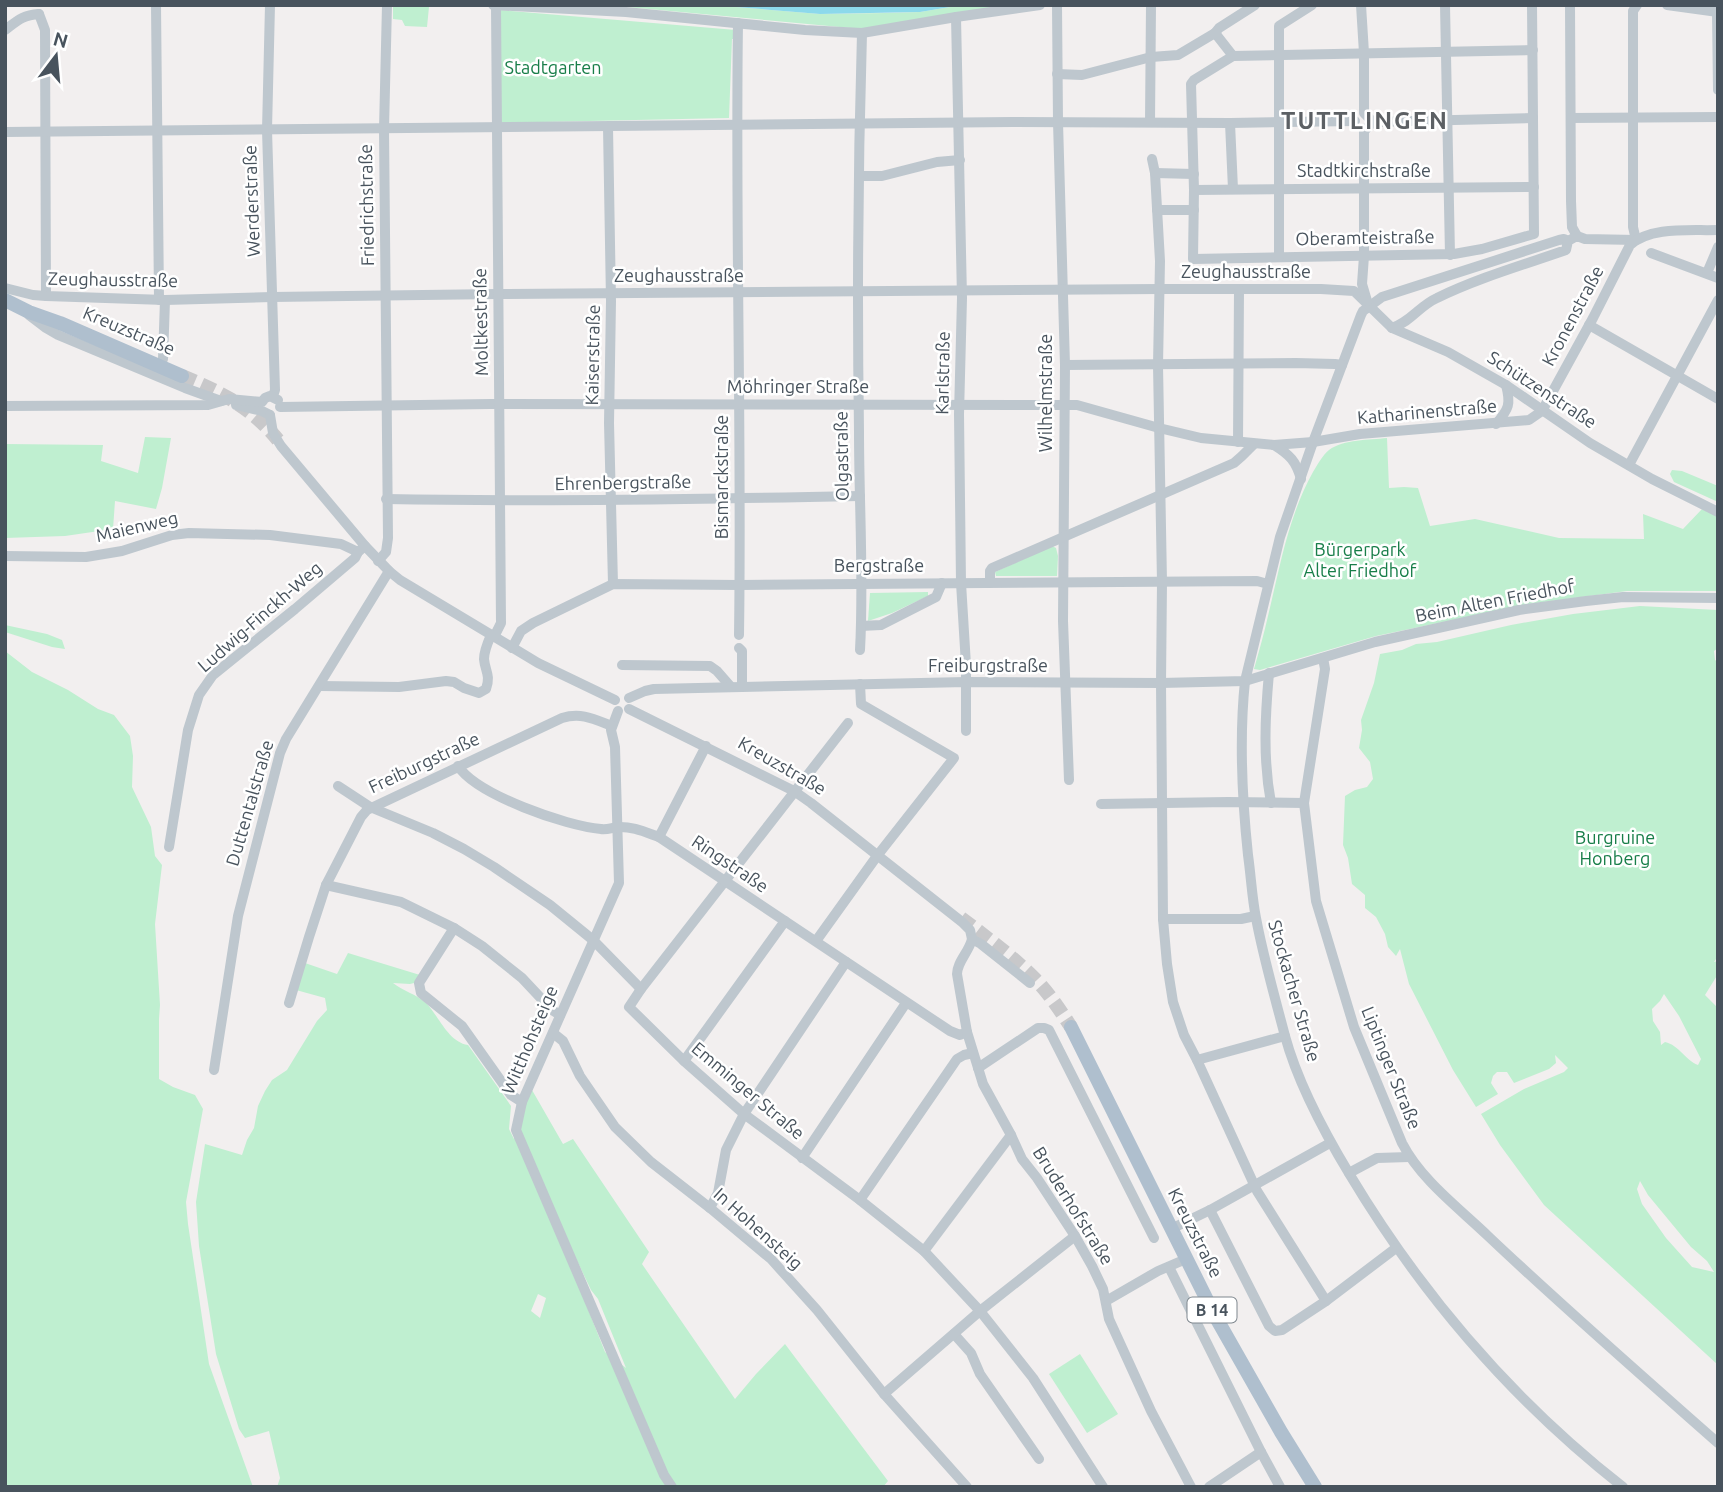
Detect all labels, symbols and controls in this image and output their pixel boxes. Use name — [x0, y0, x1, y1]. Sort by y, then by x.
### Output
north arrow — [21, 21, 91, 91]
text: N — [51, 27, 71, 52]
park label: Stadtgarten — [505, 57, 601, 77]
district label: TUTTLINGEN — [1281, 107, 1449, 134]
street label: Friedrichstraße — [355, 144, 377, 266]
street label: Werderstraße — [239, 145, 263, 257]
street label: Stadtkirchstraße — [1297, 160, 1431, 180]
street label: Oberamteistraße — [1295, 226, 1435, 248]
street label: Zeughausstraße — [1181, 261, 1311, 281]
street label: Kronenstraße — [1537, 262, 1607, 369]
street label: Zeughausstraße — [614, 265, 744, 285]
street label: Zeughausstraße — [48, 268, 178, 290]
street label: Moltkestraße — [469, 268, 491, 376]
street label: Kreuzstraße — [80, 302, 178, 358]
street label: Kaiserstraße — [581, 304, 603, 406]
street label: Karlstraße — [931, 331, 953, 415]
street label: Wilhelmstraße — [1035, 334, 1055, 452]
street label: Schützenstraße — [1484, 347, 1601, 432]
street label: Möhringer Straße — [727, 376, 869, 396]
street label: Katharinenstraße — [1356, 395, 1498, 427]
street label: Olgastraße — [830, 411, 852, 501]
street label: Bismarckstraße — [711, 415, 731, 539]
street label: Ehrenbergstraße — [554, 471, 692, 493]
street label: Maienweg — [94, 507, 180, 545]
park label: Bürgerpark Alter Friedhof — [1304, 539, 1417, 580]
street label: Bergstraße — [834, 555, 924, 575]
street label: Ludwig-Finckh-Weg — [193, 557, 325, 675]
street label: Beim Alten Friedhof — [1414, 575, 1576, 625]
street label: Freiburgstraße — [928, 655, 1048, 675]
street label: Freiburgstraße — [365, 728, 482, 797]
street label: Kreuzstraße — [735, 732, 830, 798]
street label: Duttentalstraße — [222, 737, 277, 868]
park label: Burgruine Honberg — [1575, 827, 1655, 868]
street label: Ringstraße — [689, 830, 773, 896]
street label: Stockacher Straße — [1265, 918, 1325, 1064]
street label: Witthohsteige — [497, 982, 561, 1097]
street label: Liptinger Straße — [1358, 1003, 1426, 1132]
street label: Emminger Straße — [688, 1037, 809, 1143]
street label: Bruderhofstraße — [1030, 1143, 1118, 1268]
street label: In Hohensteig — [710, 1183, 807, 1273]
street label: Kreuzstraße — [1165, 1184, 1227, 1281]
road number: B 14 — [1188, 1298, 1236, 1322]

